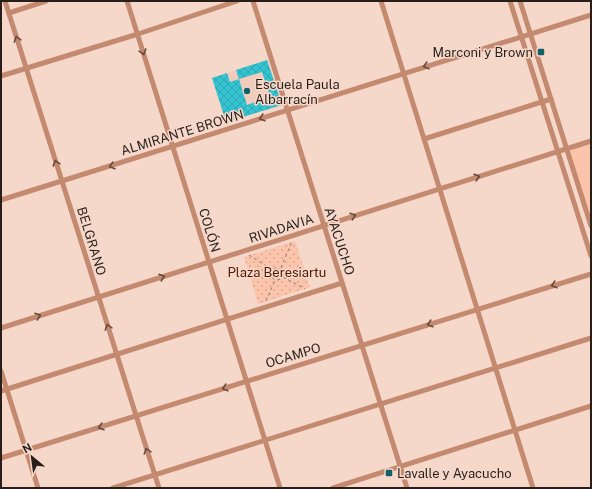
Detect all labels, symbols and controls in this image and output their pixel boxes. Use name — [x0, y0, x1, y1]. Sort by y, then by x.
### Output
one-way arrow — [13, 35, 22, 42]
place label: Marconi y Brown — [433, 45, 533, 60]
marker: Marconi y Brown — [536, 47, 546, 57]
one-way arrow — [138, 48, 147, 55]
one-way arrow — [423, 62, 430, 70]
place label: Escuela Paula Albarracín — [255, 77, 340, 107]
marker: Escuela Paula Albarracín — [242, 86, 252, 96]
street label: ALMIRANTE BROWN — [119, 107, 245, 158]
one-way arrow — [259, 113, 266, 122]
one-way arrow — [52, 159, 61, 166]
one-way arrow — [108, 161, 115, 169]
one-way arrow — [473, 173, 480, 182]
street label: BELGRANO — [74, 205, 109, 277]
street label: AYACUCHO — [322, 205, 358, 277]
street label: COLÓN — [196, 206, 224, 254]
street label: RIVADAVIA — [247, 211, 315, 246]
one-way arrow — [349, 212, 356, 221]
park label: Plaza Beresiartu — [228, 265, 326, 280]
one-way arrow — [158, 273, 165, 282]
one-way arrow — [550, 281, 557, 289]
one-way arrow — [35, 312, 42, 321]
one-way arrow — [426, 319, 433, 328]
one-way arrow — [104, 324, 113, 331]
street label: OCAMPO — [264, 340, 323, 371]
one-way arrow — [222, 383, 229, 392]
one-way arrow — [98, 422, 105, 430]
north arrow — [12, 437, 52, 477]
text: N — [20, 441, 34, 456]
one-way arrow — [143, 447, 152, 454]
place label: Lavalle y Ayacucho — [397, 466, 512, 481]
marker: Lavalle y Ayacucho — [384, 468, 394, 478]

